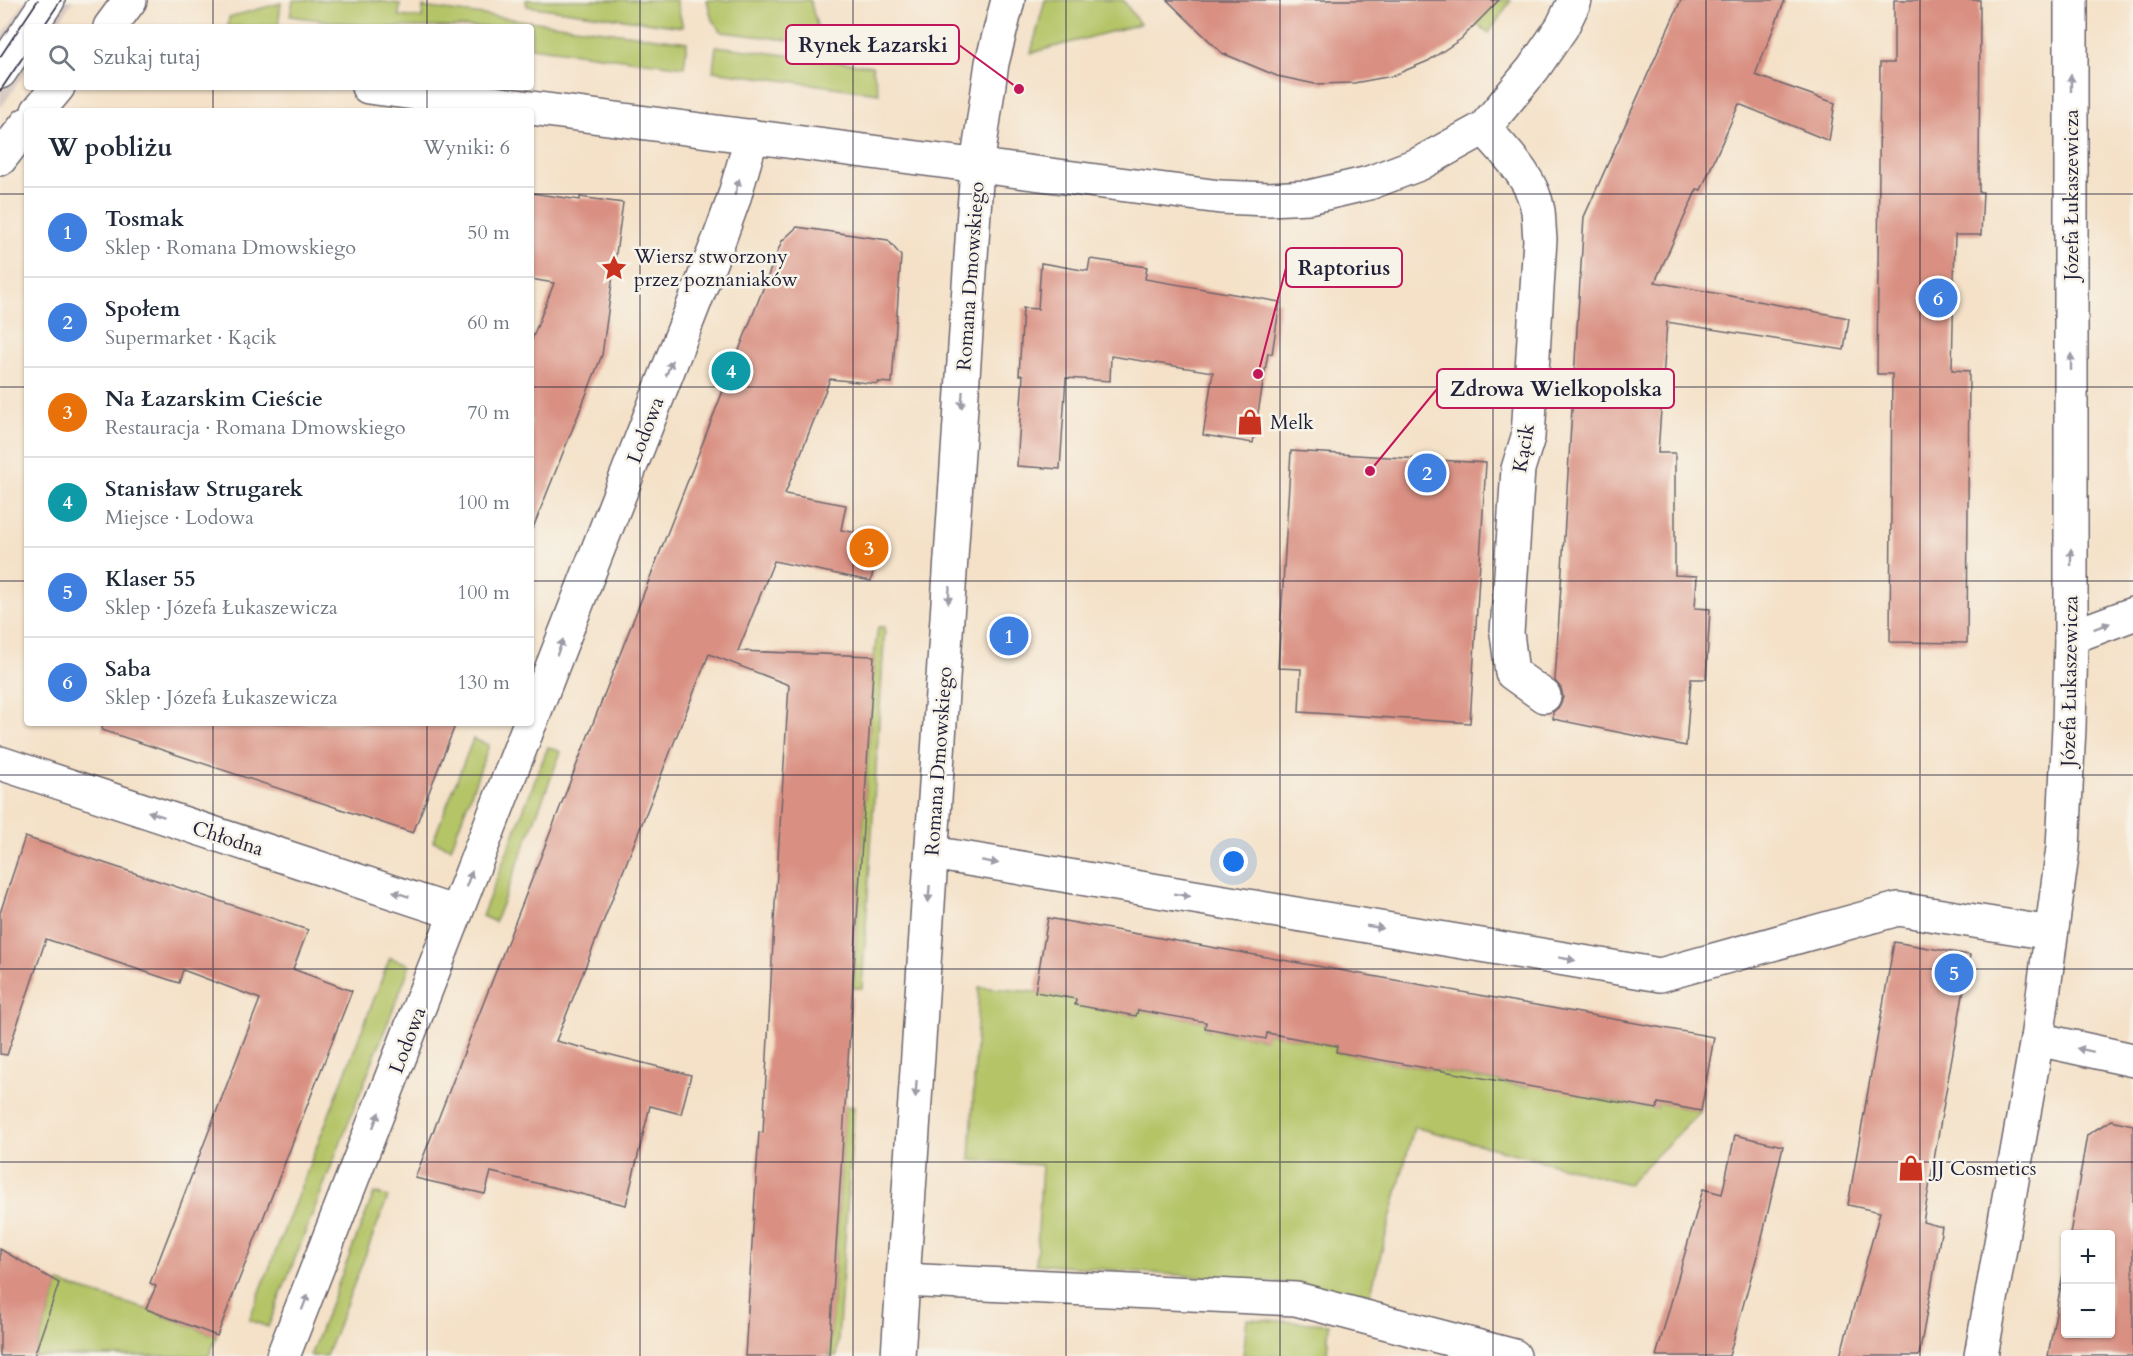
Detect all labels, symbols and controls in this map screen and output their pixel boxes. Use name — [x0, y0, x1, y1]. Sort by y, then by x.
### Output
search box — [24, 24, 534, 90]
callout: Rynek Łazarski — [786, 25, 959, 64]
text: Rynek Łazarski — [798, 31, 948, 60]
icon: search — [45, 41, 78, 74]
text: Szukaj tutaj — [93, 42, 201, 72]
one-way arrow — [2066, 74, 2076, 93]
street label: Józefa Łukaszewicza — [2058, 109, 2085, 284]
text: W pobliżu — [48, 130, 173, 165]
text: Wyniki: 6 — [423, 134, 510, 161]
one-way arrow — [733, 178, 743, 196]
street label: Romana Dmowskiego — [950, 180, 991, 372]
text: Tosmak — [105, 204, 184, 234]
text: 1 — [62, 219, 73, 246]
text: 50 m — [467, 219, 510, 246]
text: Sklep · Romana Dmowskiego — [105, 234, 356, 261]
place label: Wiersz stworzony przez poznaniaków — [633, 243, 798, 293]
callout: Raptorius — [1286, 248, 1402, 287]
place icon: Wiersz stworzony przez poznaniaków — [599, 253, 629, 283]
text: Raptorius — [1298, 254, 1390, 283]
pin: 6 — [1918, 276, 1958, 320]
text: Społem — [105, 294, 180, 324]
text: 2 — [62, 309, 73, 336]
text: 60 m — [467, 309, 510, 336]
text: Supermarket · Kącik — [105, 324, 277, 351]
pin: 4 — [712, 348, 750, 394]
one-way arrow — [2066, 353, 2076, 372]
one-way arrow — [665, 359, 674, 377]
callout: Zdrowa Wielkopolska — [1437, 369, 1674, 408]
text: Zdrowa Wielkopolska — [1450, 375, 1663, 404]
text: Na Łazarskim Cieście — [105, 384, 323, 414]
one-way arrow — [957, 391, 966, 410]
street label: Lodowa — [620, 393, 671, 467]
text: 3 — [62, 399, 73, 426]
text: 70 m — [467, 399, 510, 426]
shop icon: Melk — [1235, 407, 1265, 437]
place label: Melk — [1270, 409, 1314, 436]
text: Restauracja · Romana Dmowskiego — [105, 414, 405, 441]
street label: Kącik — [1506, 421, 1541, 474]
pin: 2 — [1408, 450, 1446, 496]
text: Stanisław Strugarek — [105, 474, 303, 504]
text: 4 — [62, 489, 73, 516]
text: 100 m — [457, 489, 510, 516]
text: Miejsce · Lodowa — [105, 504, 254, 531]
pin: 3 — [850, 526, 888, 570]
one-way arrow — [2066, 548, 2076, 567]
text: Klaser 55 — [105, 564, 196, 594]
text: 5 — [62, 579, 73, 606]
text: 100 m — [457, 579, 510, 606]
one-way arrow — [944, 585, 953, 604]
text: Sklep · Józefa Łukaszewicza — [105, 594, 338, 621]
street label: Józefa Łukaszewicza — [2054, 595, 2084, 770]
pin: 1 — [990, 614, 1028, 658]
one-way arrow — [2093, 620, 2111, 630]
one-way arrow — [555, 638, 565, 656]
text: Saba — [105, 654, 151, 684]
street label: Romana Dmowskiego — [918, 665, 959, 857]
text: 6 — [62, 669, 73, 696]
text: 130 m — [457, 669, 510, 696]
text: Sklep · Józefa Łukaszewicza — [105, 684, 338, 711]
one-way arrow — [147, 809, 165, 818]
street label: Chłodna — [189, 814, 267, 863]
your location — [1219, 847, 1248, 876]
one-way arrow — [980, 858, 999, 867]
one-way arrow — [465, 870, 475, 888]
one-way arrow — [924, 885, 934, 904]
one-way arrow — [392, 889, 410, 899]
one-way arrow — [1173, 890, 1192, 899]
one-way arrow — [1365, 922, 1384, 931]
pin: 5 — [1934, 950, 1974, 996]
one-way arrow — [1557, 955, 1576, 964]
street label: Lodowa — [382, 1003, 433, 1077]
one-way arrow — [2075, 1045, 2094, 1054]
one-way arrow — [911, 1079, 920, 1098]
one-way arrow — [372, 1111, 381, 1129]
shop icon: JJ Cosmetics — [1896, 1153, 1926, 1183]
place label: JJ Cosmetics — [1928, 1155, 2036, 1182]
map controls — [2061, 1230, 2115, 1338]
button: + — [2061, 1230, 2115, 1284]
button: − — [2061, 1284, 2115, 1338]
one-way arrow — [300, 1292, 310, 1310]

